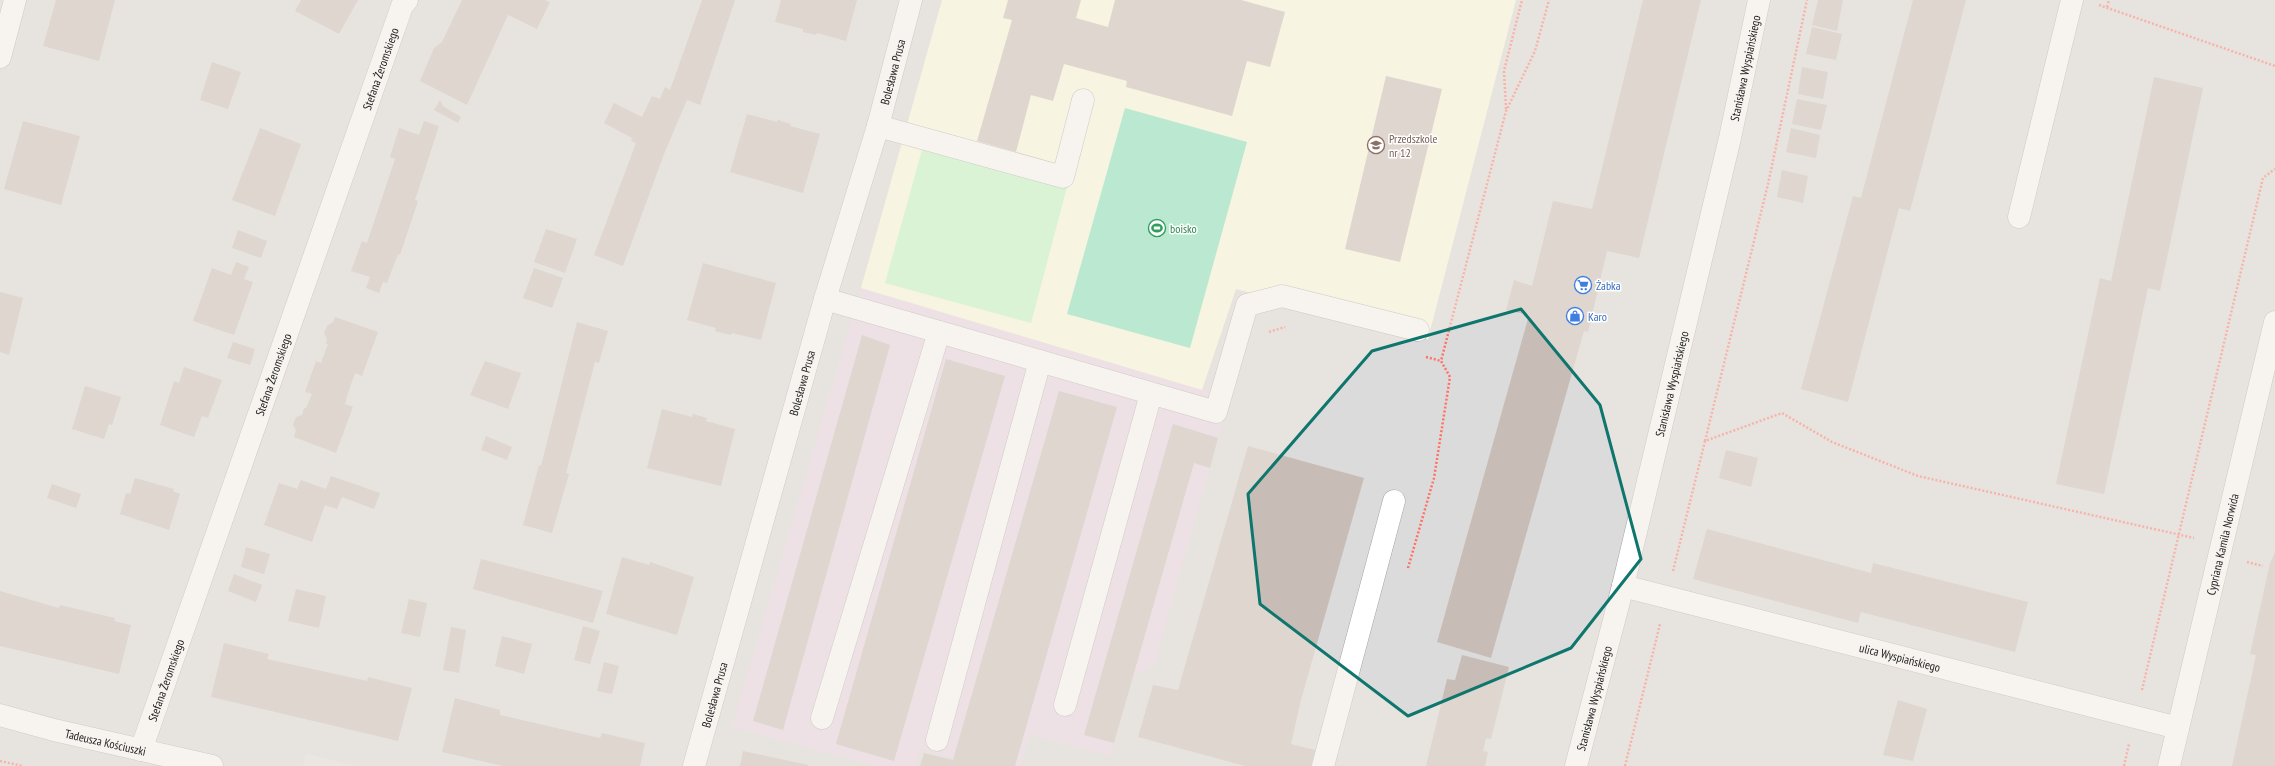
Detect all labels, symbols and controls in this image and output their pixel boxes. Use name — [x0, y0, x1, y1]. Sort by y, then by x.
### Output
street label: Stanisława Wyspiańskiego — [1726, 14, 1763, 123]
street label: Stefana Żeromskiego — [359, 25, 401, 112]
street label: Bolesława Prusa — [876, 37, 908, 106]
place label: Przedszkole nr 12 — [1389, 131, 1438, 160]
school or university icon: Przedszkole nr 12 — [1366, 135, 1386, 155]
sports icon: boisko — [1147, 218, 1167, 238]
place label: boisko — [1170, 221, 1197, 236]
supermarket icon: Żabka — [1573, 275, 1593, 295]
place label: Żabka — [1596, 278, 1621, 293]
shop icon: Karo — [1565, 306, 1585, 326]
place label: Karo — [1588, 309, 1607, 324]
street label: Stanisława Wyspiańskiego — [1651, 329, 1691, 438]
street label: Stefana Żeromskiego — [251, 331, 294, 418]
street label: Bolesława Prusa — [785, 348, 818, 417]
street label: Cypriana Kamila Norwida — [2203, 492, 2241, 597]
street label: Stefana Żeromskiego — [144, 637, 187, 723]
street label: ulica Wyspiańskiego — [1858, 639, 1942, 674]
street label: Stanisława Wyspiańskiego — [1573, 644, 1615, 752]
street label: Bolesława Prusa — [698, 660, 730, 729]
street label: Tadeusza Kościuszki — [64, 725, 148, 758]

